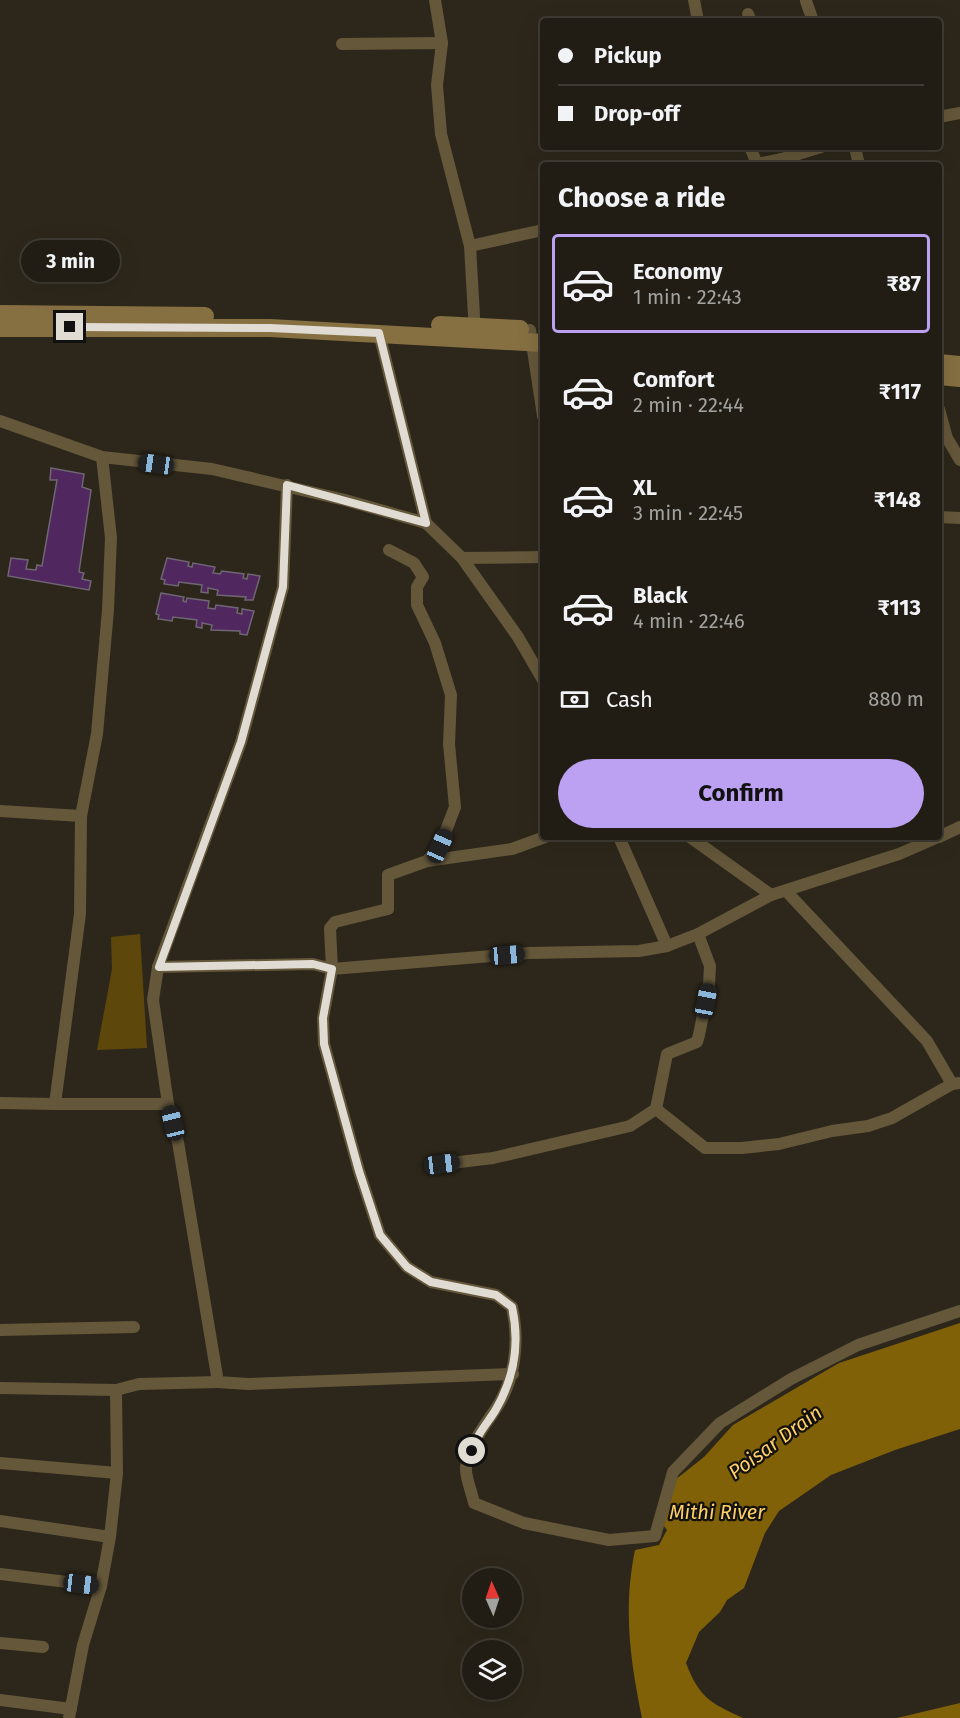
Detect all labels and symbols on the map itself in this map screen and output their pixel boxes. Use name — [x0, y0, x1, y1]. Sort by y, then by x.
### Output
callout: 3 min — [20, 240, 119, 282]
route end — [56, 313, 83, 340]
car — [137, 453, 175, 475]
car — [424, 826, 456, 866]
car — [488, 944, 526, 966]
car — [694, 982, 718, 1020]
car — [160, 1103, 186, 1143]
car — [423, 1153, 461, 1175]
water label: Poisar Drain — [724, 1400, 826, 1484]
route start — [458, 1437, 485, 1464]
water label: Mithi River — [669, 1500, 766, 1524]
north arrow — [462, 1568, 522, 1628]
car — [62, 1573, 100, 1595]

